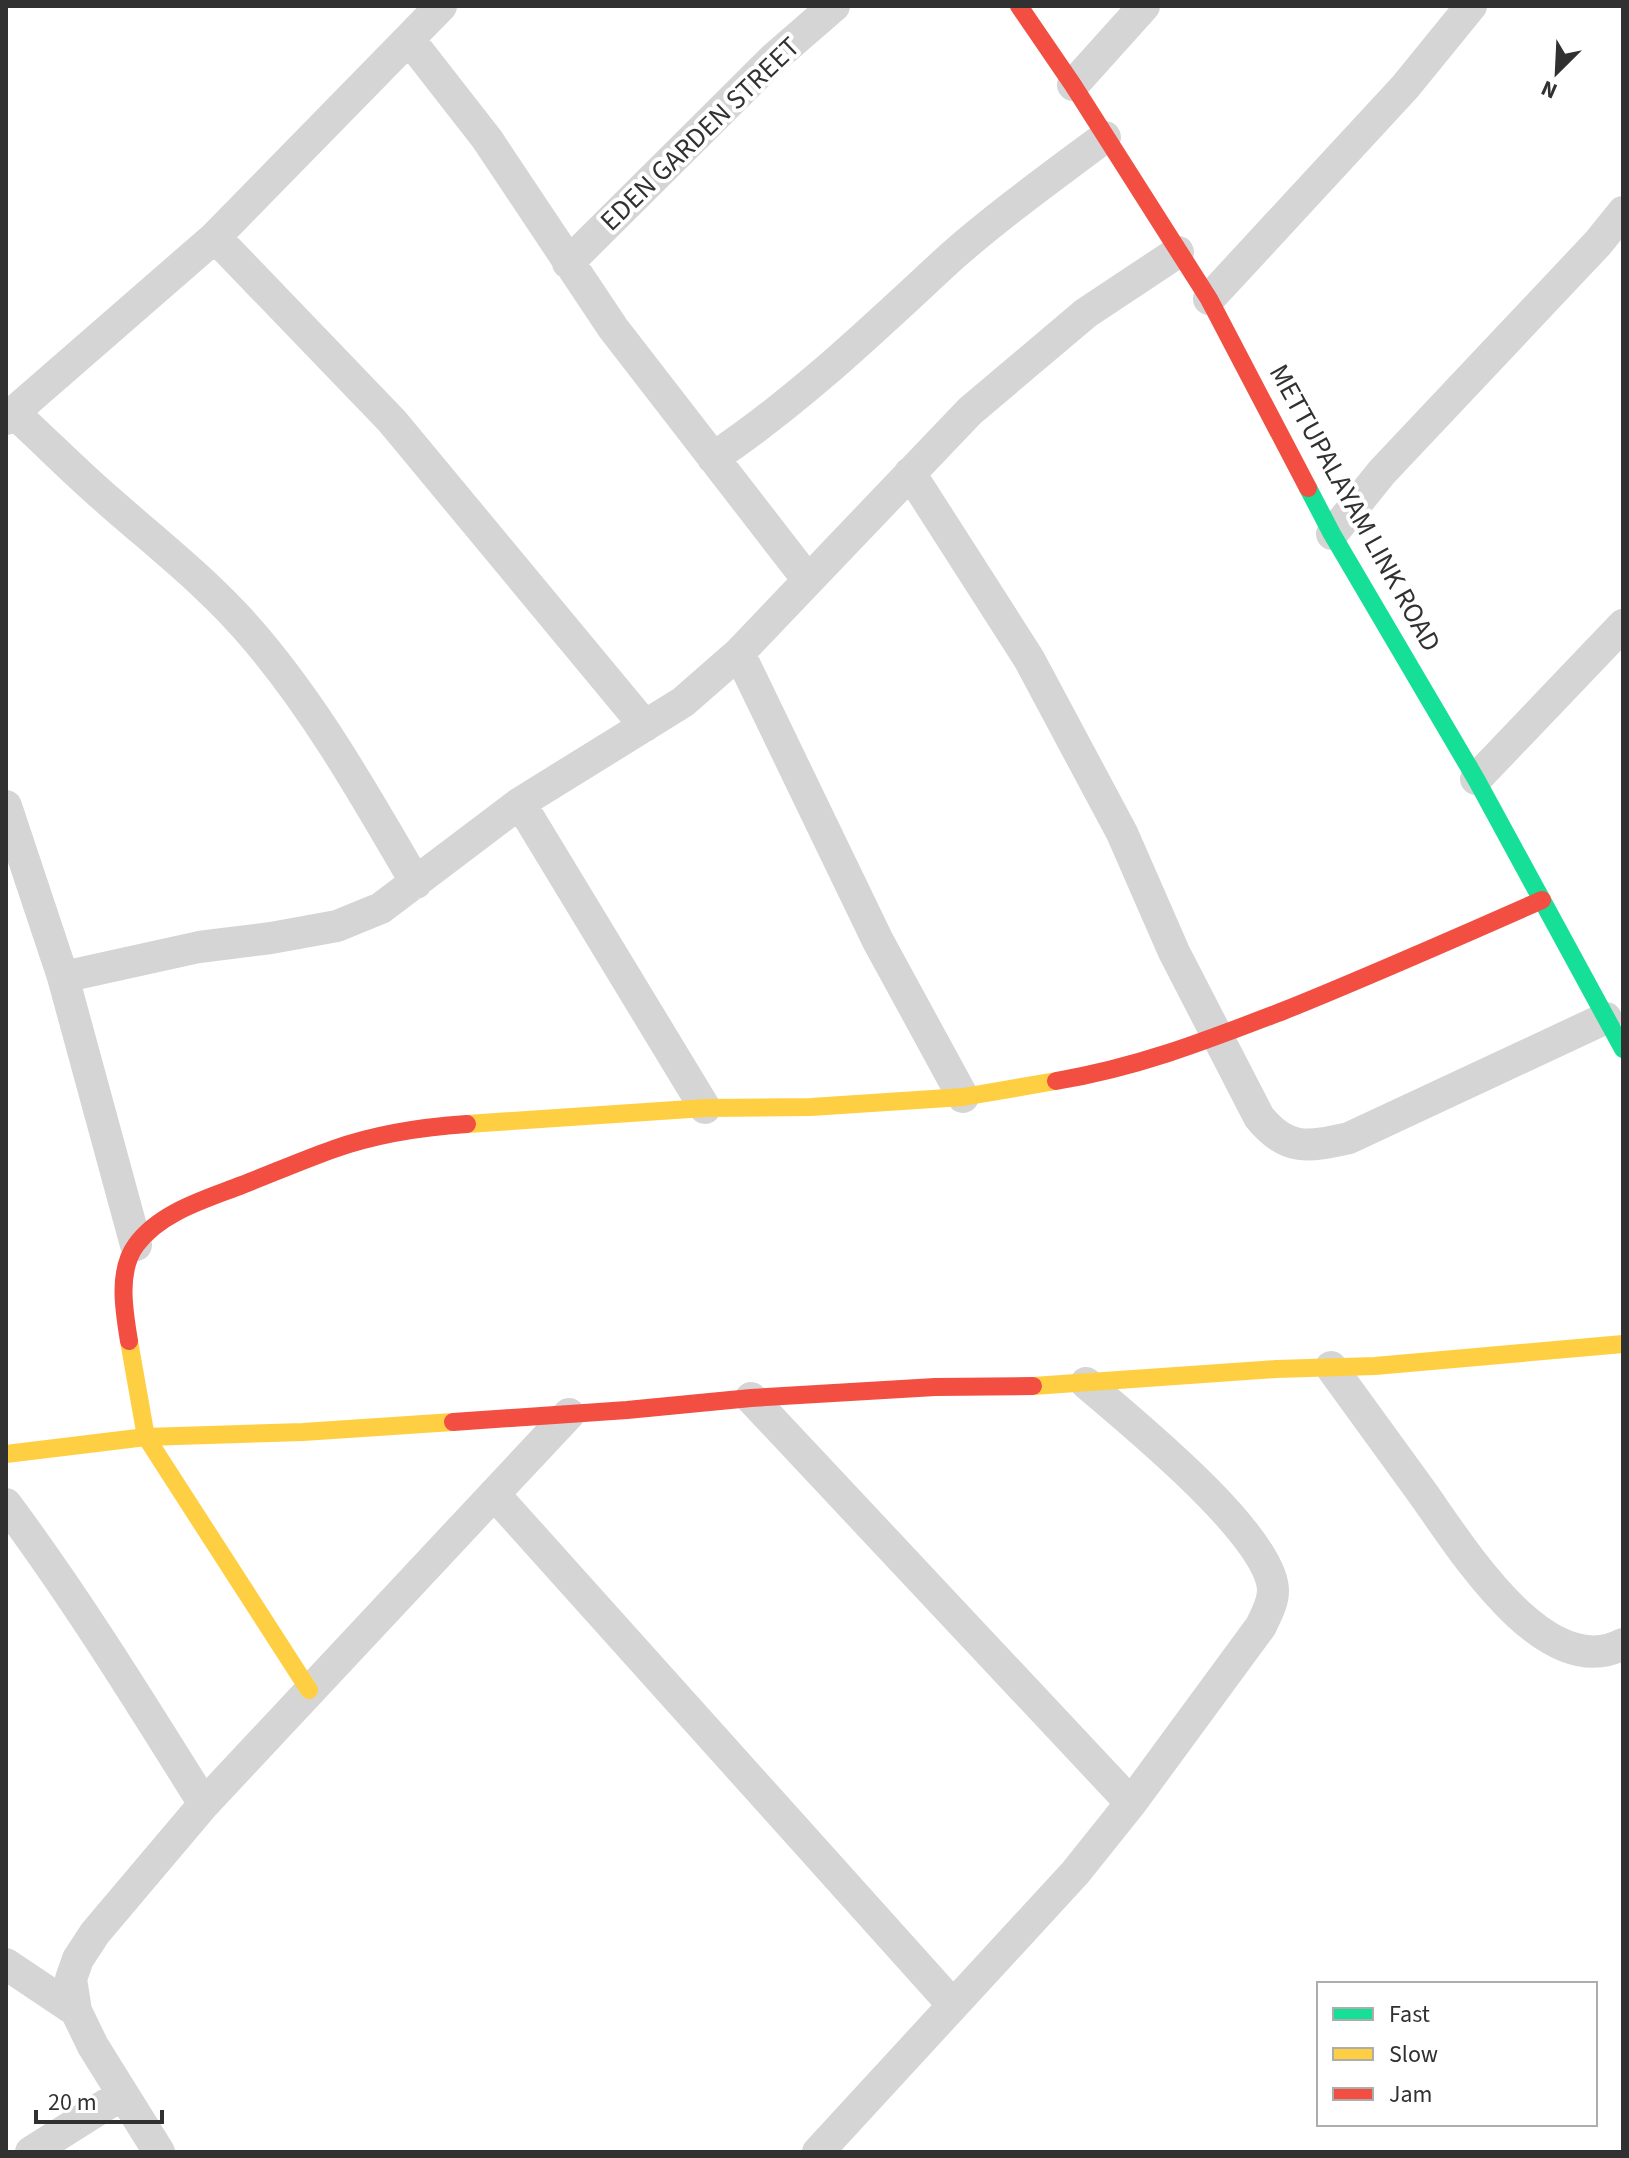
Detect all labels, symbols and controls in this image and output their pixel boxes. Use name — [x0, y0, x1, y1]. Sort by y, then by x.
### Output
street label: EDEN GARDEN STREET — [591, 28, 809, 240]
north arrow — [1517, 32, 1597, 112]
text: N — [1536, 72, 1562, 107]
street label: METTUPALAYAM LINK ROAD — [1259, 357, 1451, 659]
legend — [1317, 1982, 1597, 2126]
text: Fast — [1389, 1997, 1430, 2032]
text: Slow — [1389, 2037, 1438, 2072]
scale bar — [36, 2074, 162, 2124]
text: Jam — [1389, 2077, 1433, 2112]
text: 20 m — [48, 2085, 97, 2120]

